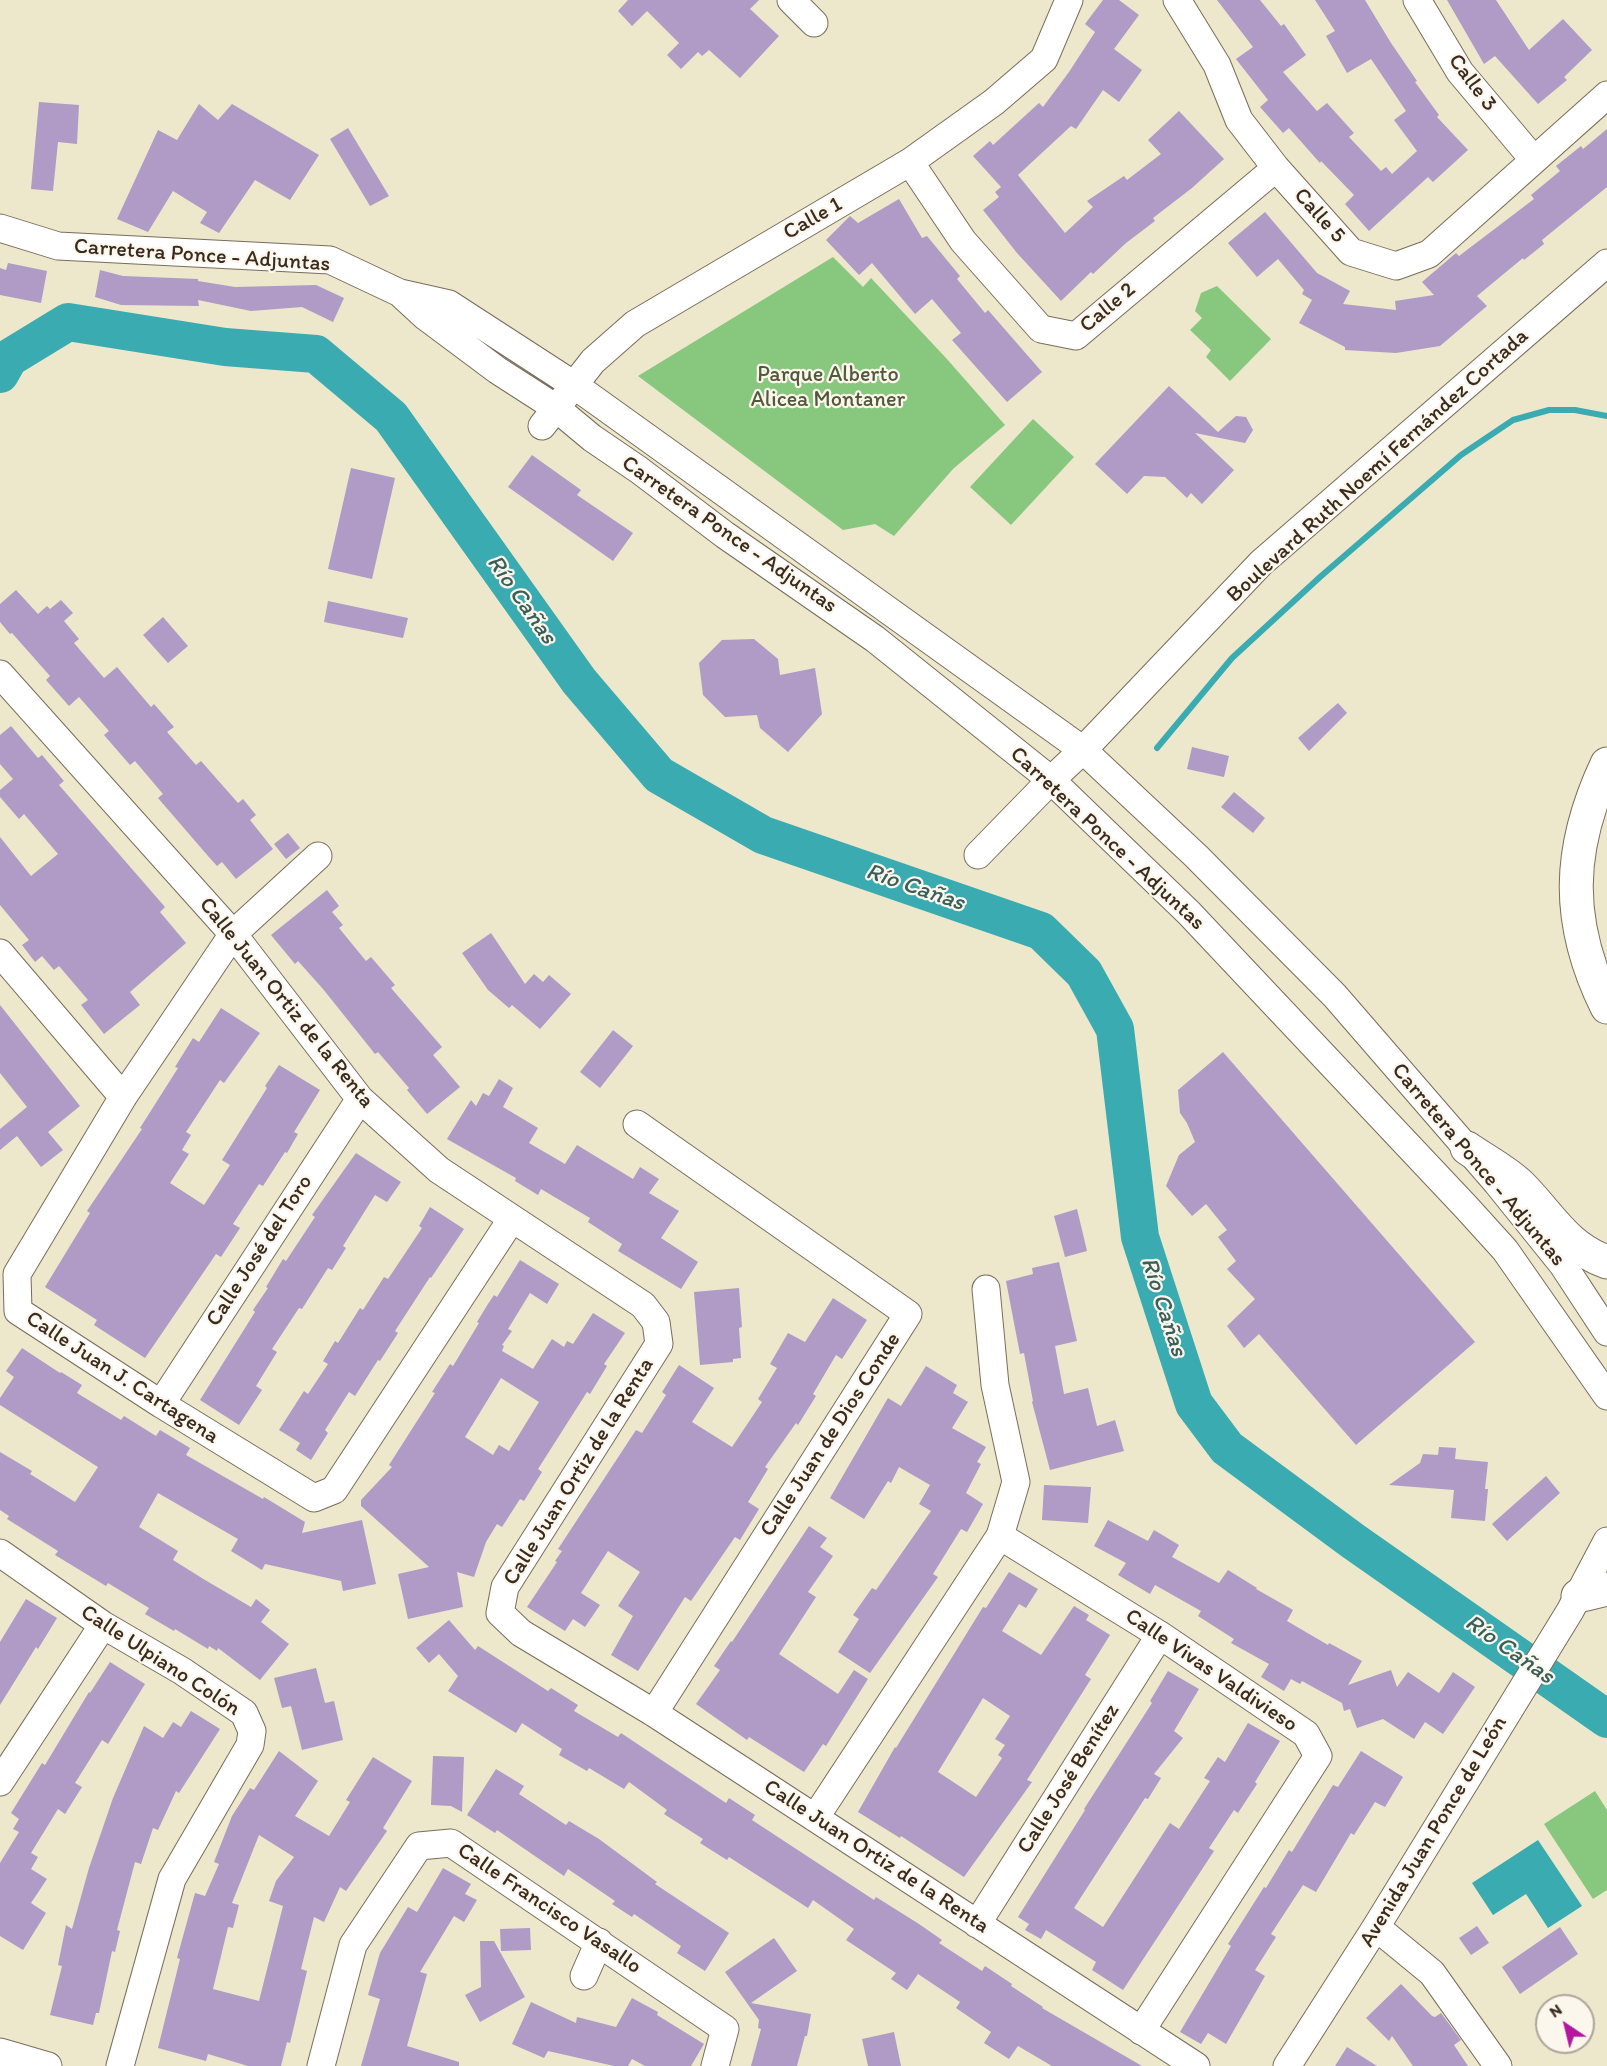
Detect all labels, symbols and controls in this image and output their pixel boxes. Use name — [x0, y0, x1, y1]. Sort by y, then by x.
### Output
street label: Calle 3 — [1442, 49, 1502, 117]
street label: Calle 5 — [1287, 183, 1351, 249]
street label: Calle 1 — [779, 192, 847, 246]
street label: Carretera Ponce - Adjuntas — [73, 234, 331, 278]
street label: Calle 2 — [1075, 277, 1141, 339]
street label: Boulevard Ruth Noemí Fernández Cortada — [1222, 323, 1534, 609]
park label: Parque Alberto Alicea Montaner — [751, 362, 905, 414]
street label: Carretera Ponce - Adjuntas — [616, 450, 842, 620]
water label: Río Cañas — [480, 550, 562, 650]
street label: Carretera Ponce - Adjuntas — [1004, 742, 1210, 936]
water label: Río Cañas — [862, 858, 968, 918]
street label: Calle Juan Ortiz de la Renta — [193, 892, 379, 1114]
street label: Carretera Ponce - Adjuntas — [1385, 1058, 1571, 1272]
street label: Calle José del Toro — [201, 1170, 319, 1332]
water label: Río Cañas — [1133, 1254, 1193, 1360]
street label: Calle Juan J. Cartagena — [21, 1306, 223, 1450]
street label: Calle Juan de Dios Conde — [755, 1328, 907, 1542]
street label: Calle Juan Ortiz de la Renta — [498, 1353, 660, 1591]
street label: Calle Ulpiano Colón — [75, 1600, 245, 1722]
street label: Calle Vivas Valdivieso — [1120, 1604, 1302, 1738]
water label: Río Cañas — [1459, 1609, 1559, 1691]
street label: Calle José Benítez — [1012, 1699, 1126, 1859]
street label: Avenida Juan Ponce de León — [1354, 1712, 1514, 1952]
street label: Calle Juan Ortiz de la Renta — [758, 1774, 994, 1940]
street label: Calle Francisco Vasallo — [452, 1838, 646, 1980]
north arrow — [1535, 1994, 1595, 2054]
text: N — [1546, 2000, 1565, 2021]

